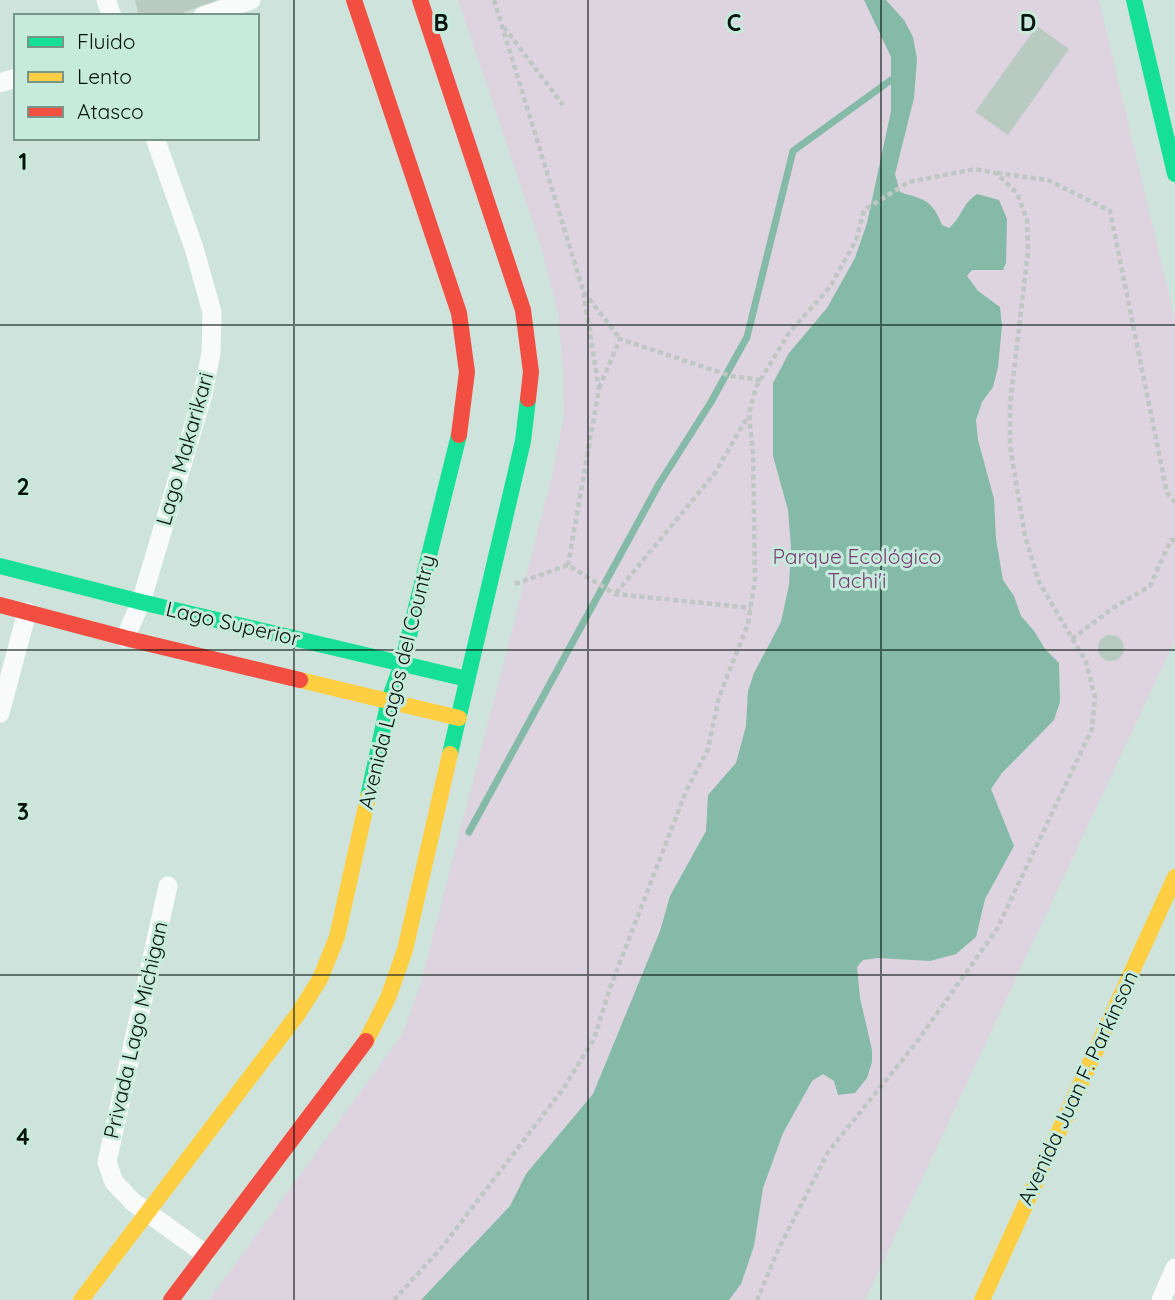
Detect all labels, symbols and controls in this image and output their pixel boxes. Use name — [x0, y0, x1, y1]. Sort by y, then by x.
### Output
text: B — [433, 8, 449, 37]
text: C — [727, 8, 741, 37]
text: D — [1020, 8, 1036, 37]
legend — [14, 14, 259, 140]
text: Fluido — [77, 28, 135, 54]
text: Lento — [77, 63, 132, 89]
text: Atasco — [77, 98, 144, 124]
text: 1 — [19, 147, 27, 176]
street label: Lago Makarikari — [150, 369, 218, 528]
text: 2 — [16, 472, 30, 501]
park label: Parque Ecológico Tachi'i — [772, 543, 942, 593]
street label: Avenida Lagos del Country — [352, 552, 440, 812]
street label: Lago Superior — [164, 595, 303, 651]
text: 3 — [17, 797, 29, 826]
street label: Privada Lago Michigan — [97, 919, 173, 1141]
street label: Avenida Juan F. Parkinson — [1011, 966, 1143, 1209]
text: 4 — [16, 1122, 30, 1151]

